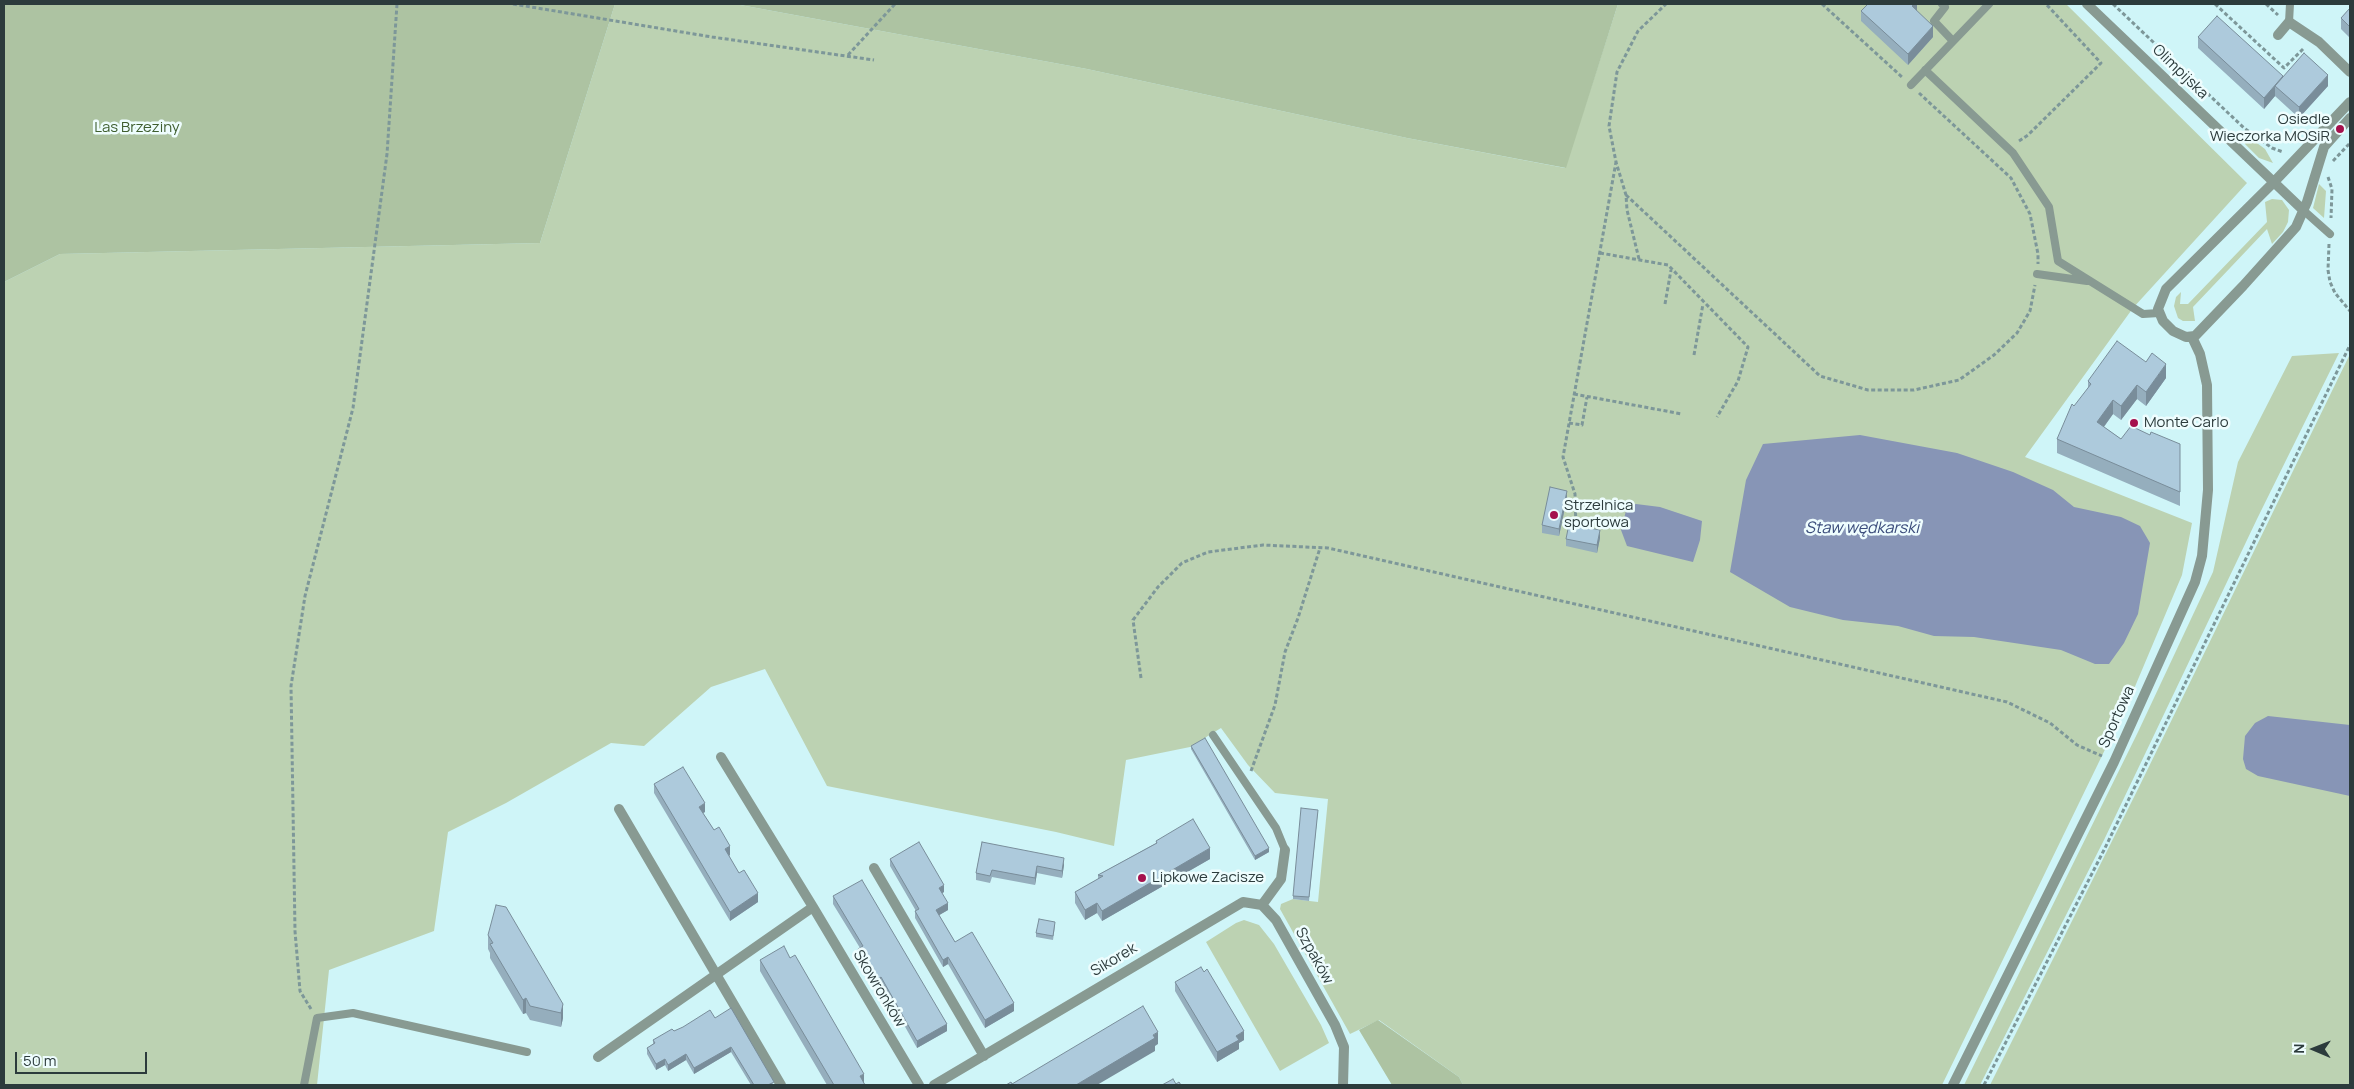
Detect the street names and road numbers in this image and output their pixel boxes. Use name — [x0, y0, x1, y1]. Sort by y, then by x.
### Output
street label: Olimpijska — [2148, 41, 2212, 103]
street label: Sportowa — [2095, 683, 2139, 751]
street label: Szpaków — [1291, 925, 1337, 987]
street label: Sikorek — [1088, 939, 1140, 981]
street label: Skowronków — [849, 947, 909, 1031]

